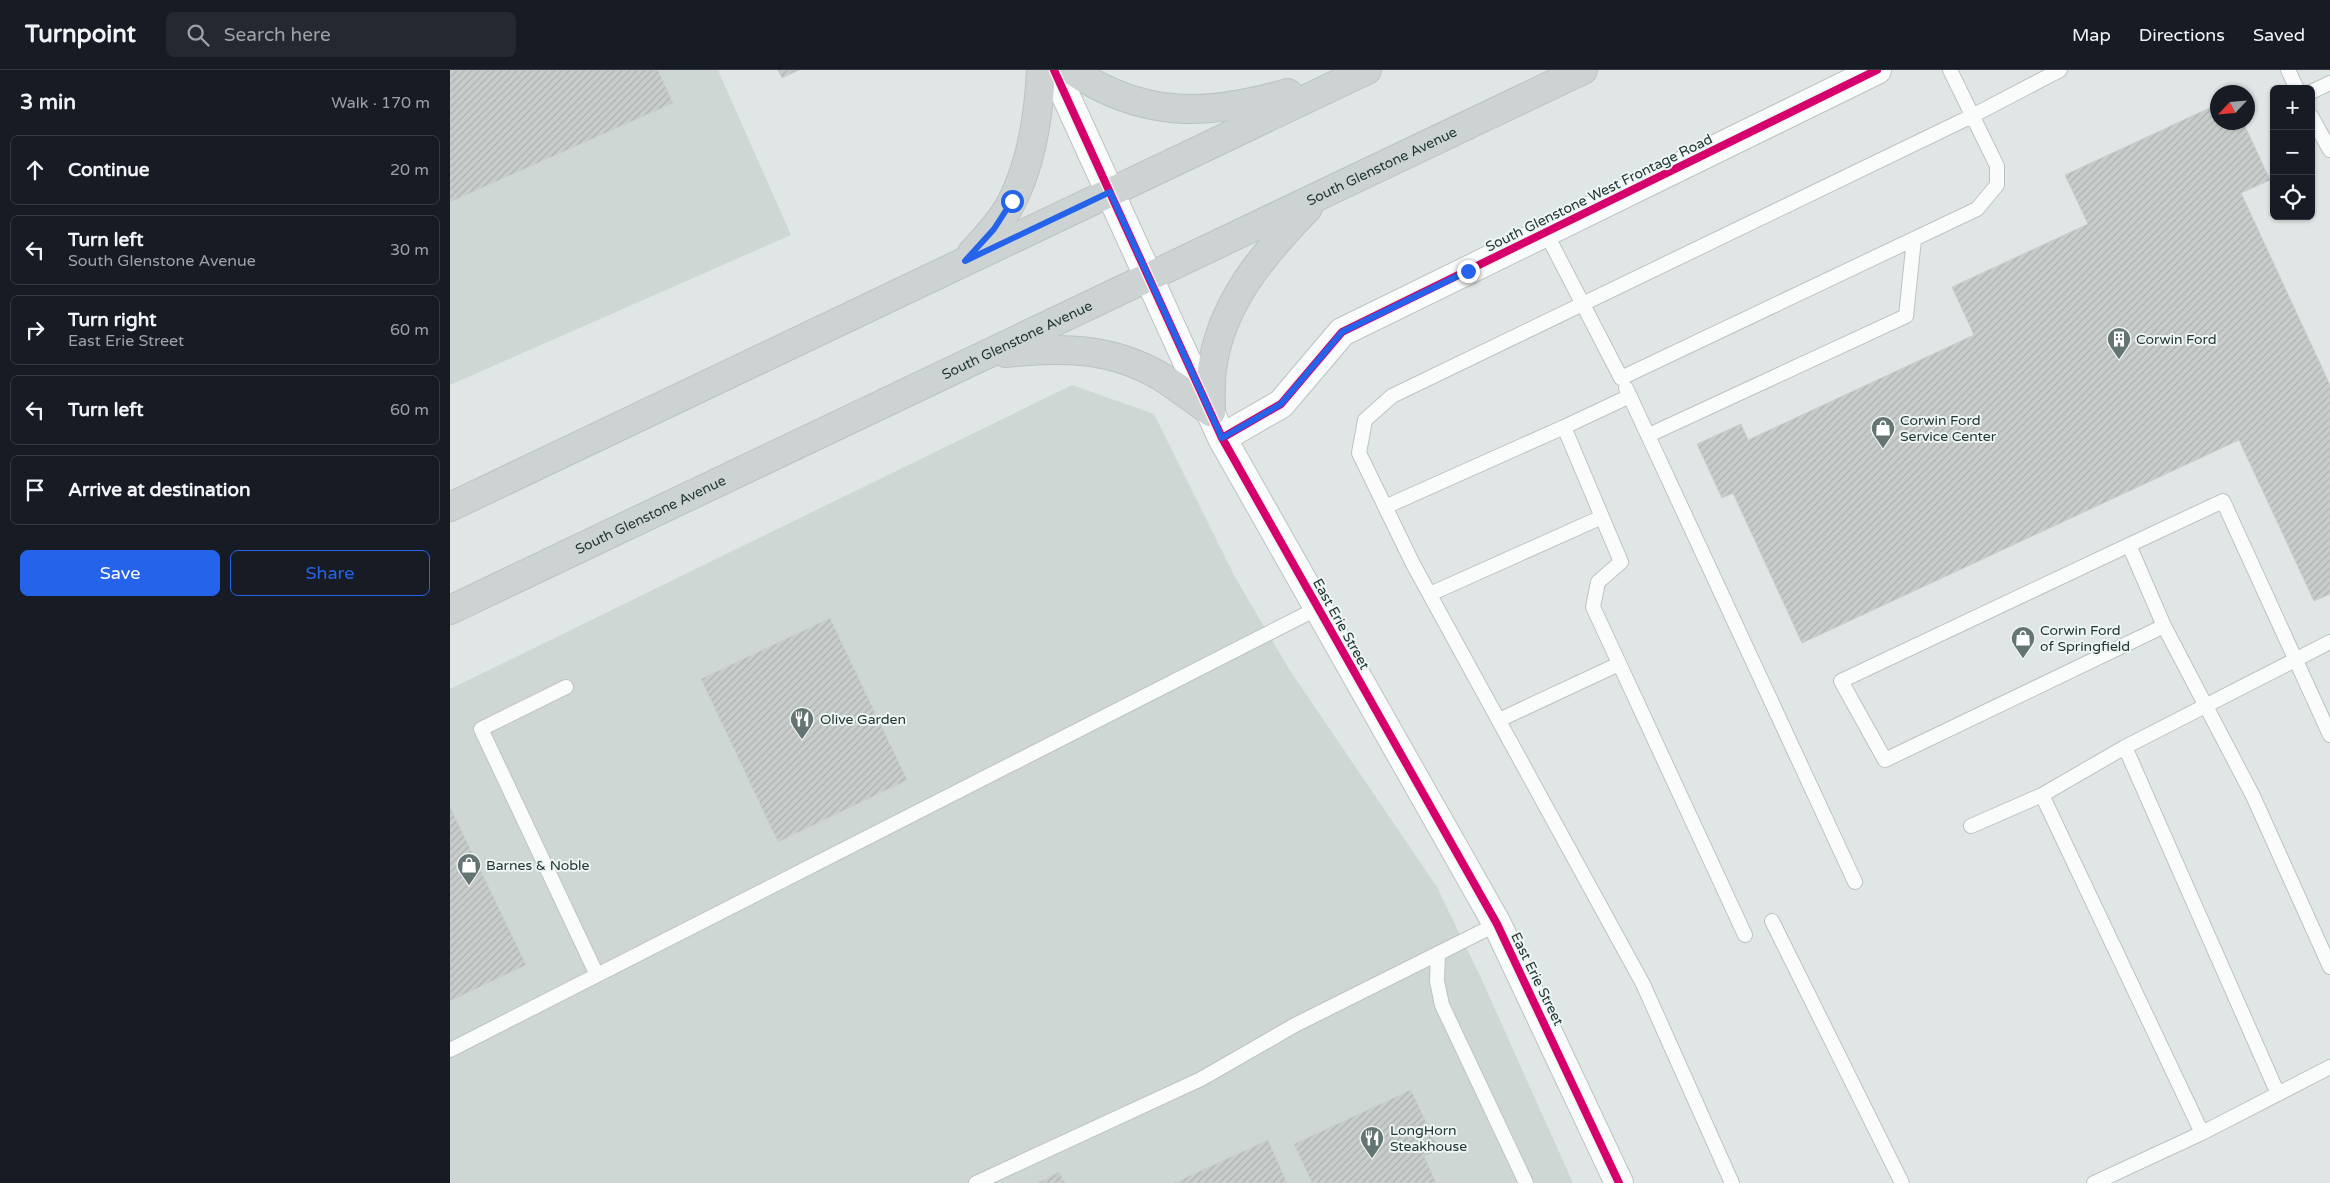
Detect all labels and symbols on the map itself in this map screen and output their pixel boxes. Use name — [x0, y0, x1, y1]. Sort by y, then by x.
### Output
north arrow — [2210, 85, 2255, 130]
street label: South Glenstone Avenue — [1304, 123, 1460, 209]
street label: South Glenstone West Frontage Road — [1483, 131, 1715, 255]
route start — [1001, 190, 1024, 213]
route end — [1457, 260, 1480, 283]
street label: South Glenstone Avenue — [939, 297, 1095, 383]
building icon: Corwin Ford — [2106, 326, 2132, 360]
place label: Corwin Ford — [2136, 331, 2217, 348]
place label: Corwin Ford Service Center — [1900, 412, 1997, 445]
shop icon: Corwin Ford Service Center — [1870, 415, 1896, 449]
street label: South Glenstone Avenue — [572, 471, 728, 558]
street label: East Erie Street — [1309, 575, 1373, 673]
place label: Corwin Ford of Springfield — [2040, 622, 2130, 655]
shop icon: Corwin Ford of Springfield — [2010, 625, 2036, 659]
restaurant icon: Olive Garden — [789, 706, 815, 740]
place label: Olive Garden — [820, 711, 906, 728]
shop icon: Barnes & Noble — [456, 852, 482, 886]
place label: Barnes & Noble — [486, 857, 590, 874]
street label: East Erie Street — [1507, 930, 1567, 1029]
place label: LongHorn Steakhouse — [1390, 1122, 1467, 1155]
restaurant icon: LongHorn Steakhouse — [1359, 1125, 1385, 1159]

